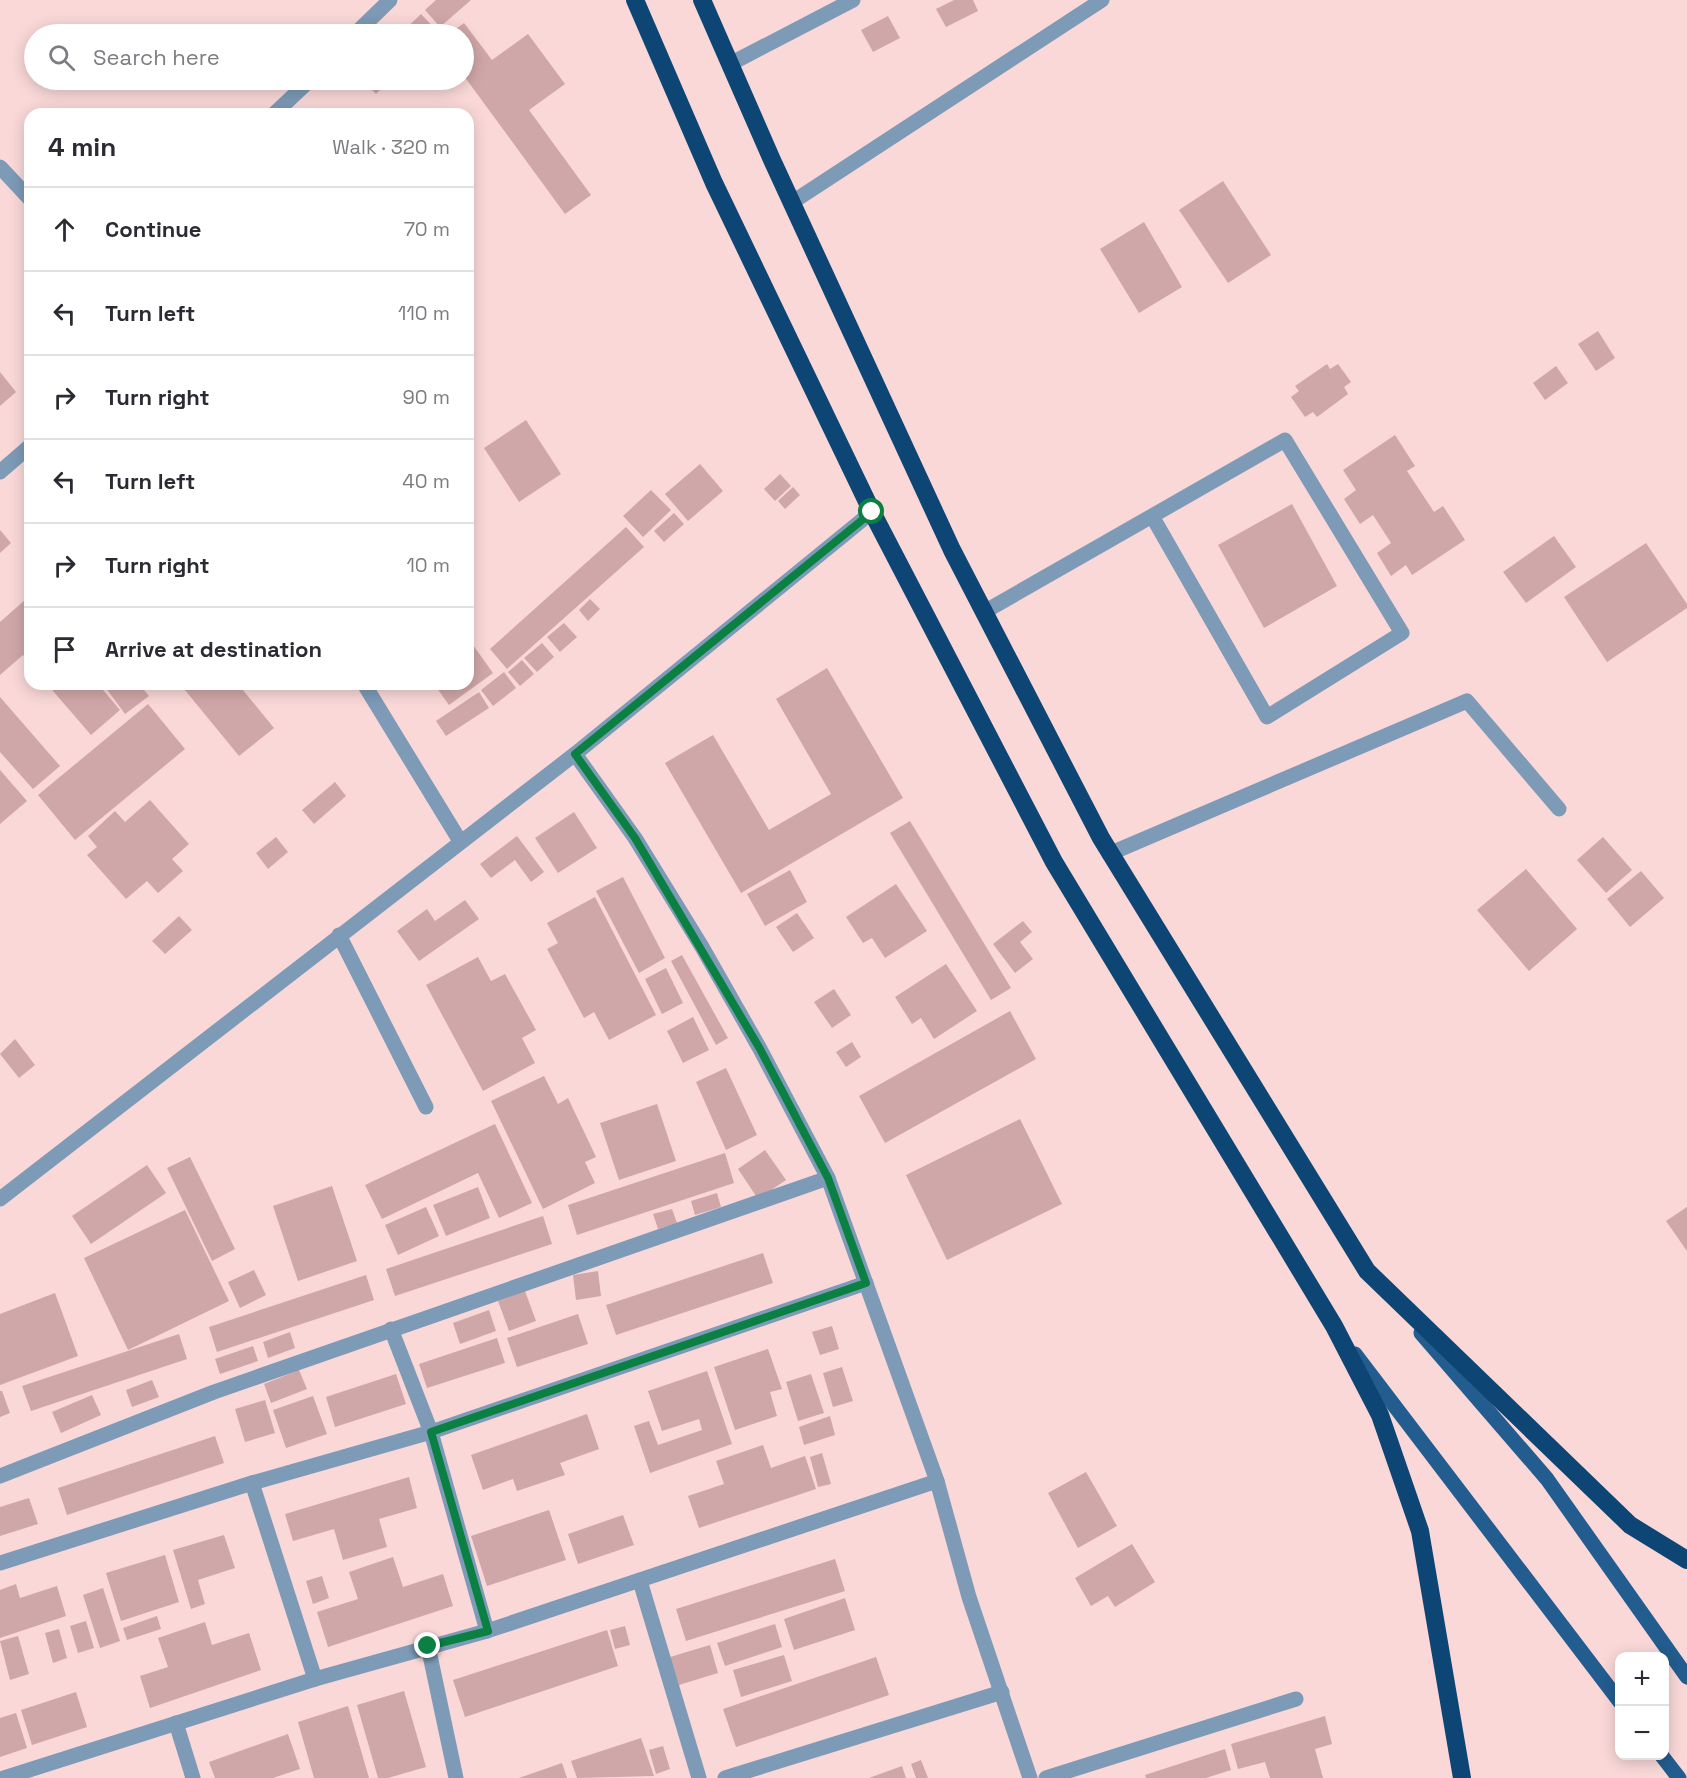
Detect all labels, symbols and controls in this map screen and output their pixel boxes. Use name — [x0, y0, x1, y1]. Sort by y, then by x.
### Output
search box — [24, 24, 474, 90]
icon: search — [45, 41, 78, 74]
text: Search here — [93, 43, 220, 71]
text: 4 min — [48, 130, 116, 164]
text: Walk · 320 m — [332, 134, 450, 160]
icon: ahead — [48, 213, 81, 246]
text: Continue — [105, 215, 201, 243]
text: 70 m — [404, 216, 450, 242]
icon: left — [48, 297, 81, 330]
text: Turn left — [105, 299, 195, 327]
text: 110 m — [398, 300, 450, 326]
icon: right — [48, 381, 81, 414]
text: Turn right — [105, 383, 210, 411]
text: 90 m — [403, 384, 450, 410]
icon: left — [48, 465, 81, 498]
text: Turn left — [105, 467, 195, 495]
text: 40 m — [402, 468, 450, 494]
route start — [858, 498, 884, 524]
icon: right — [48, 549, 81, 582]
text: Turn right — [105, 551, 210, 579]
text: 10 m — [406, 552, 450, 578]
icon: arrive — [48, 633, 81, 666]
text: Arrive at destination — [105, 635, 322, 663]
route end — [414, 1632, 440, 1658]
map controls — [1615, 1652, 1669, 1760]
button: + — [1615, 1652, 1669, 1706]
button: − — [1615, 1706, 1669, 1760]

